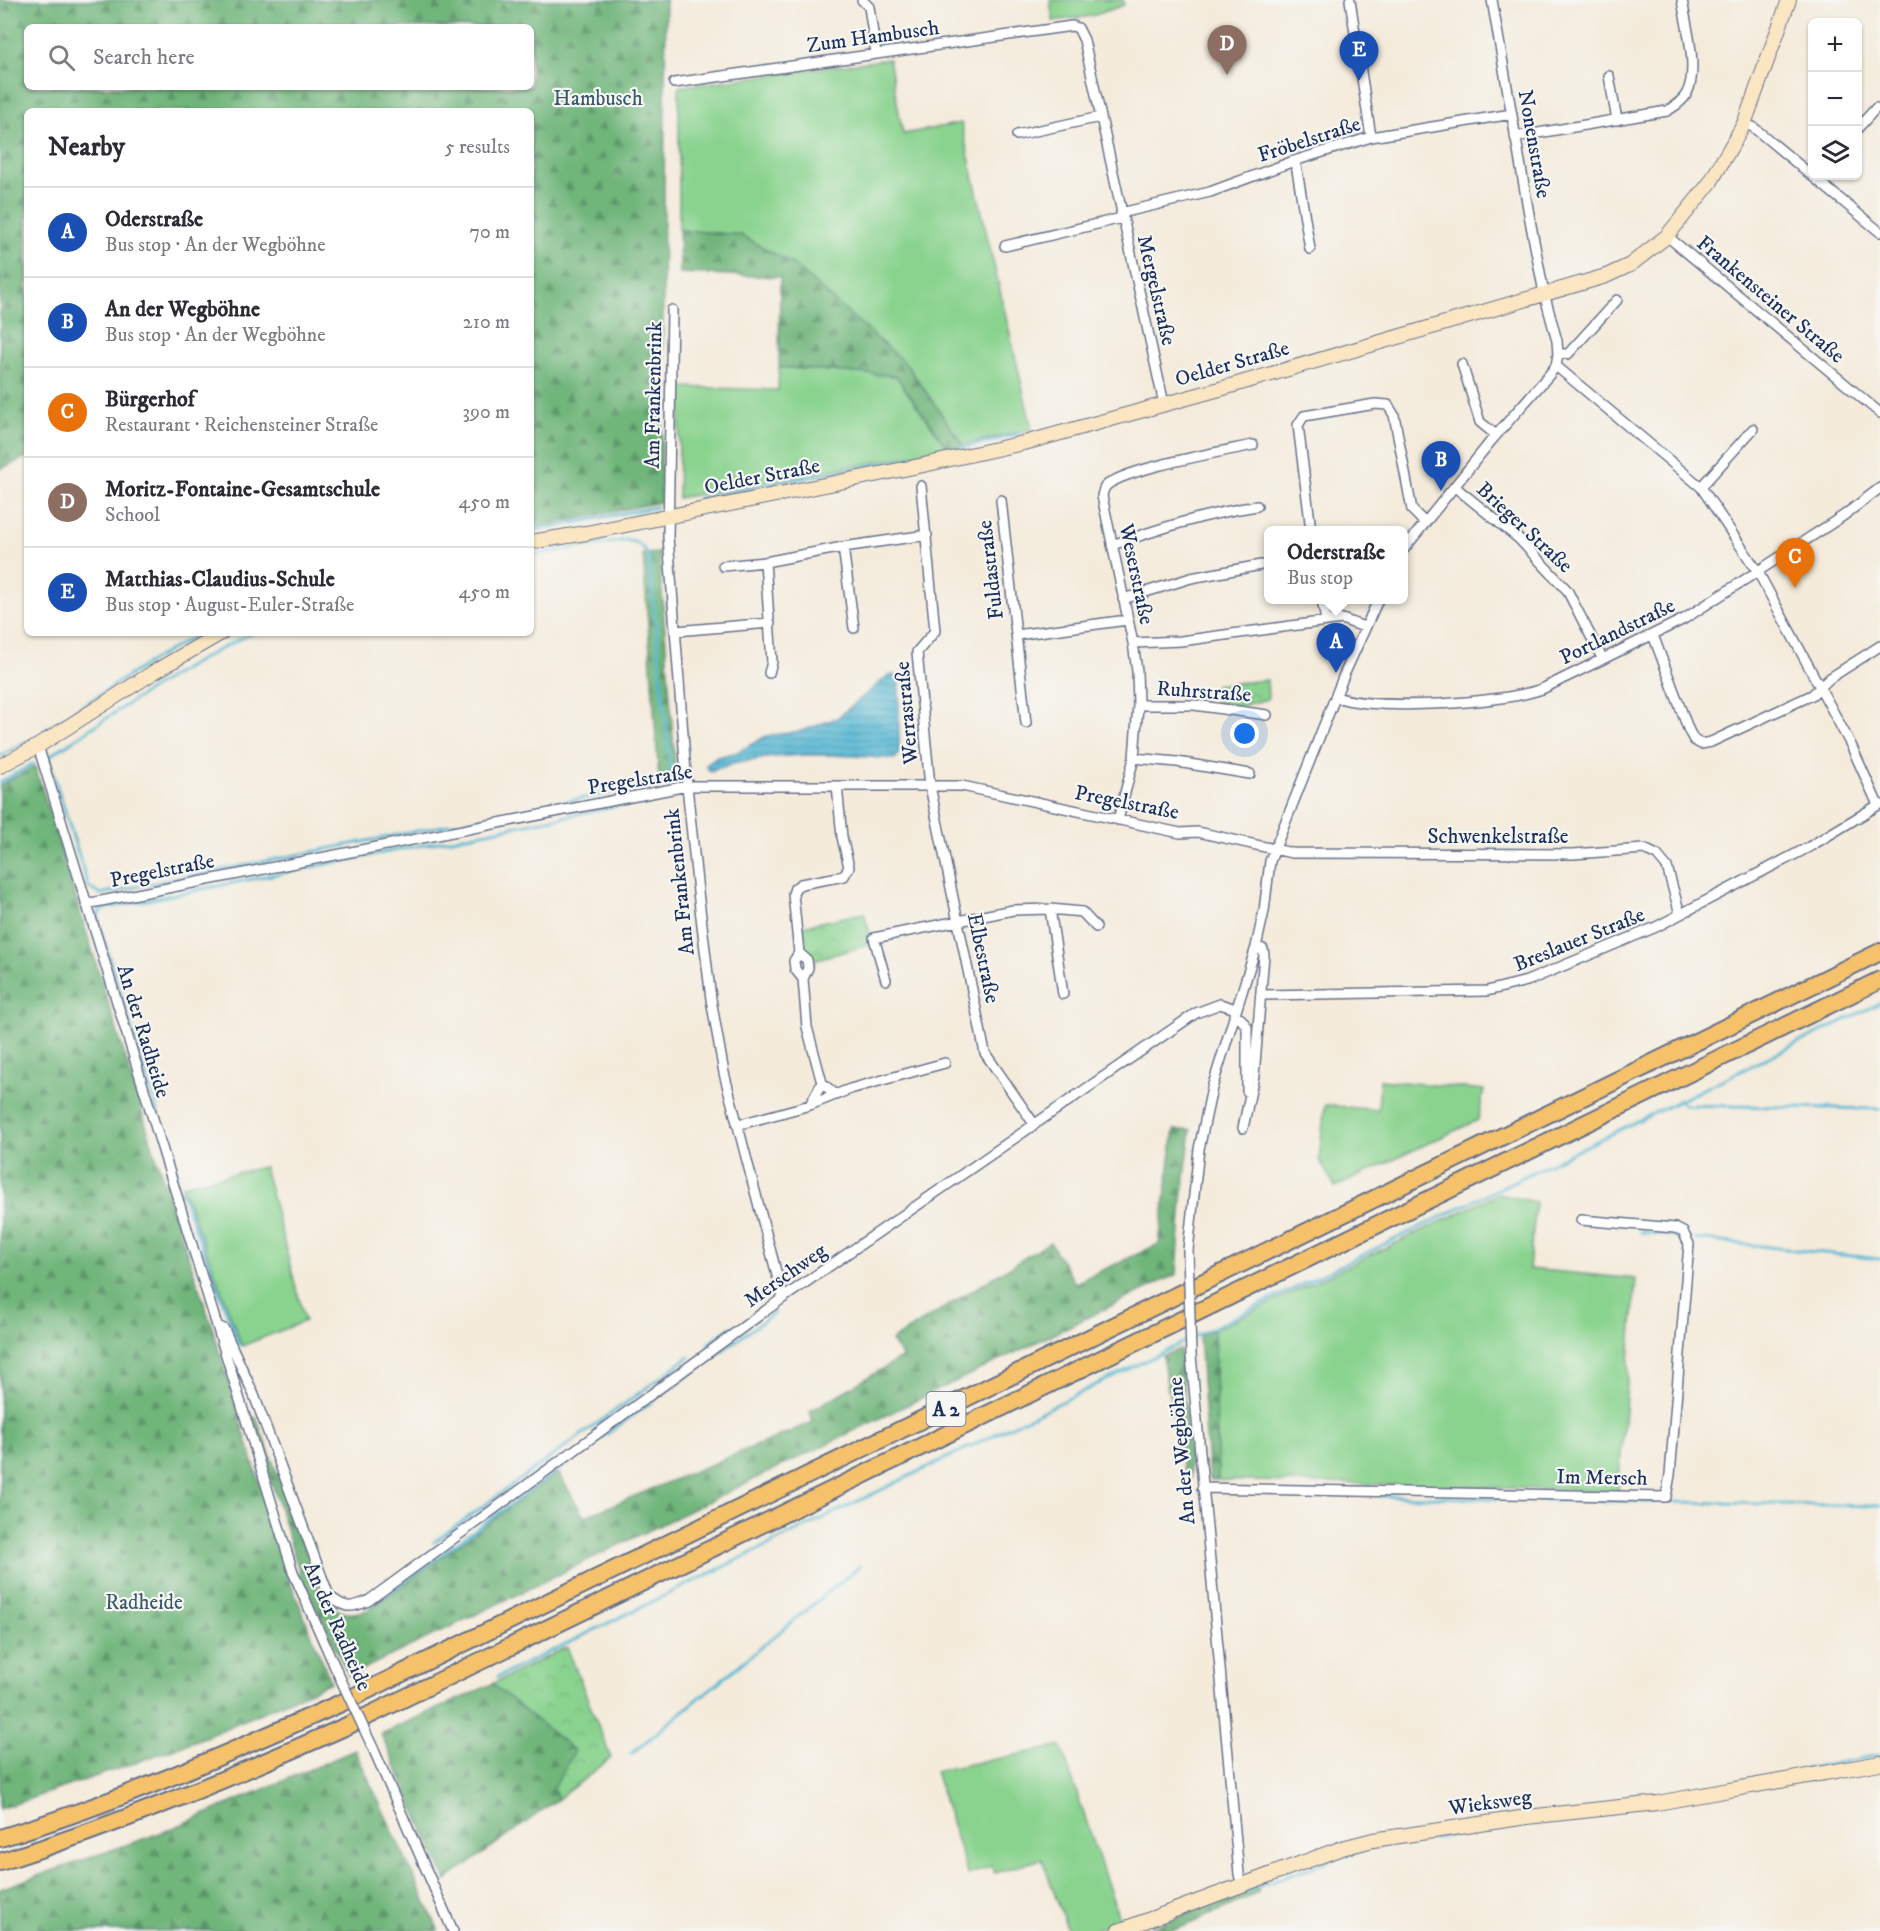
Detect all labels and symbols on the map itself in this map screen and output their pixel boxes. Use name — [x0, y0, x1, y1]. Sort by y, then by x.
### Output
street label: Zum Hambusch — [805, 15, 941, 59]
pin: D — [1208, 26, 1246, 75]
pin: E — [1340, 32, 1378, 81]
park label: Hambusch — [553, 86, 643, 112]
street label: Nonenstraße — [1512, 88, 1556, 201]
street label: Fröbelstraße — [1255, 111, 1364, 169]
street label: Frankensteiner Straße — [1691, 230, 1850, 369]
street label: Mergelstraße — [1131, 232, 1181, 348]
street label: Am Frankenbrink — [640, 320, 668, 469]
street label: Oelder Straße — [1172, 335, 1292, 393]
pin: B — [1422, 442, 1460, 491]
street label: Oelder Straße — [702, 453, 823, 501]
street label: Brieger Straße — [1471, 477, 1578, 579]
street label: Fuldastraße — [972, 518, 1010, 621]
street label: Weserstraße — [1112, 520, 1159, 627]
pin: C — [1776, 538, 1814, 588]
street label: Portlandstraße — [1556, 593, 1680, 671]
pin: A — [1316, 624, 1356, 673]
street label: Werrastraße — [890, 660, 925, 767]
street label: Ruhrstraße — [1156, 676, 1252, 708]
your location — [1230, 719, 1259, 748]
street label: Pregelstraße — [586, 759, 695, 801]
street label: Pregelstraße — [1072, 780, 1182, 826]
street label: Am Frankenbrink — [659, 807, 701, 957]
street label: Schwenkelstraße — [1427, 824, 1569, 850]
street label: Pregelstraße — [108, 848, 217, 894]
street label: Breslauer Straße — [1510, 902, 1649, 978]
street label: Elbestraße — [961, 911, 1005, 1006]
street label: An der Radheide — [110, 962, 176, 1101]
street label: Merschweg — [739, 1238, 832, 1314]
street label: An der Wegböhne — [1163, 1376, 1201, 1526]
road number: A 2 — [926, 1392, 966, 1426]
street label: Im Mersch — [1556, 1464, 1648, 1492]
street label: An der Radheide — [297, 1558, 377, 1695]
park label: Radheide — [105, 1590, 183, 1616]
street label: Wieksweg — [1446, 1784, 1534, 1822]

